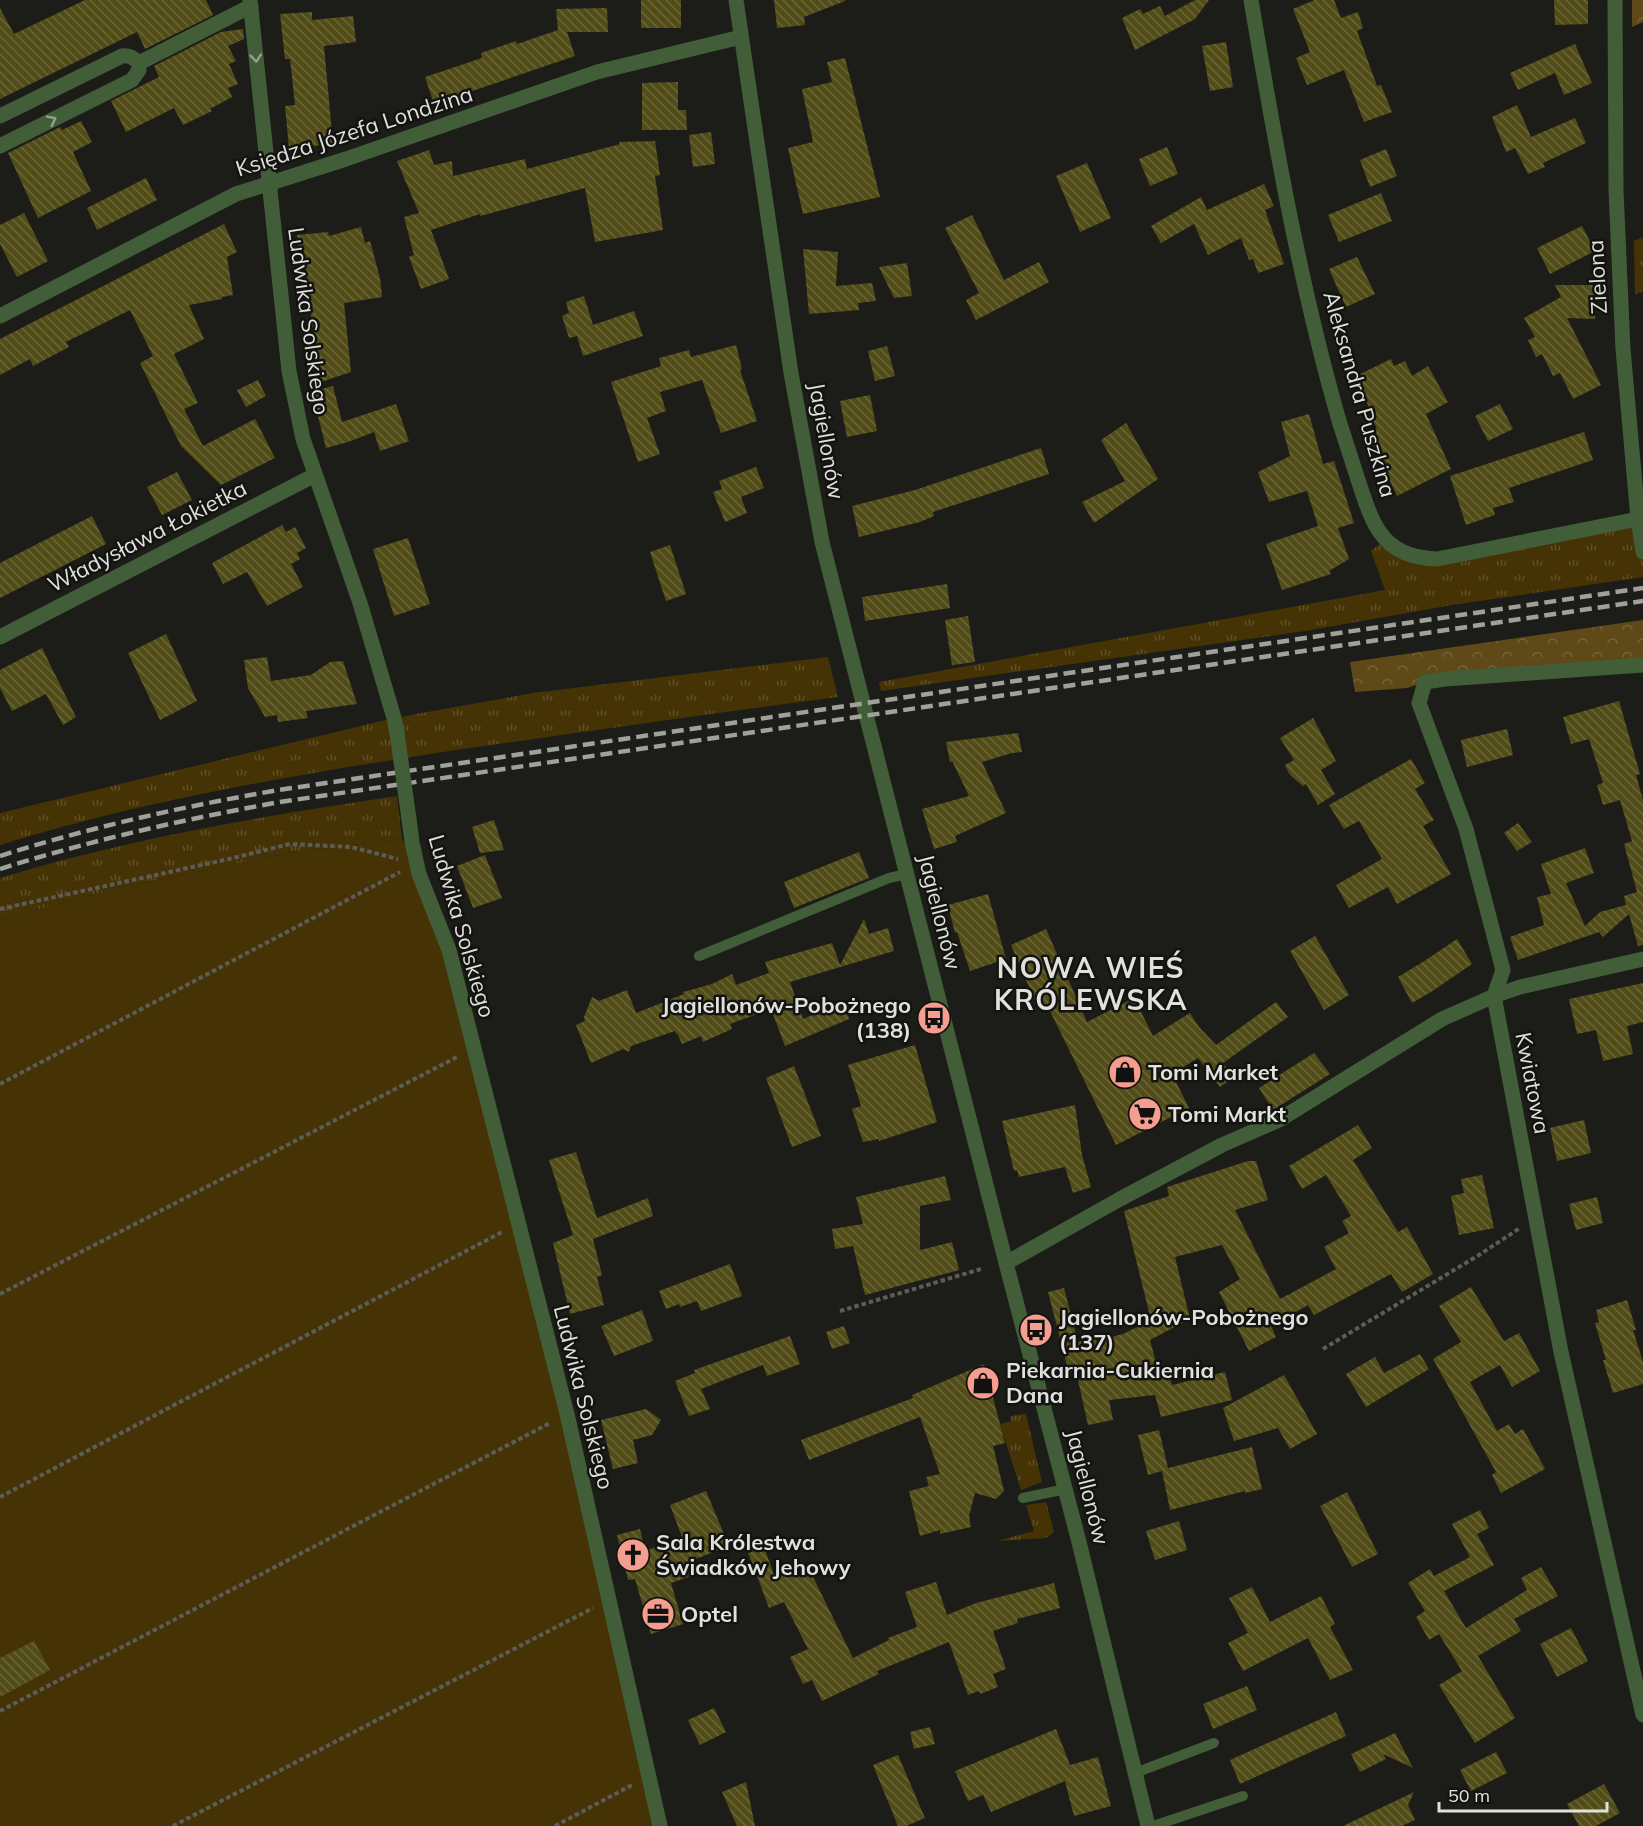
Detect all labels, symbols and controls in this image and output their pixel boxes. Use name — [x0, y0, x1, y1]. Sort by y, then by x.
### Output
one-way arrow — [249, 54, 262, 63]
street label: Księdza Józefa Londzina — [232, 79, 476, 183]
one-way arrow — [46, 115, 57, 127]
street label: Ludwika Solskiego — [282, 225, 336, 417]
street label: Zielona — [1581, 239, 1613, 315]
street label: Aleksandra Puszkina — [1317, 288, 1403, 500]
street label: Jagiellonów — [803, 380, 851, 502]
street label: Władysława Łokietka — [43, 474, 251, 598]
street label: Ludwika Solskiego — [422, 831, 502, 1021]
street label: Jagiellonów — [912, 851, 968, 973]
district label: NOWA WIEŚ KRÓLEWSKA — [994, 950, 1188, 1017]
place label: Jagiellonów-Pobożnego (138) — [661, 991, 911, 1044]
bus stop icon: Jagiellonów-Pobożnego (138) — [916, 1000, 952, 1036]
street label: Kwiatowa — [1509, 1030, 1557, 1136]
shop icon: Tomi Market — [1107, 1054, 1143, 1090]
place label: Tomi Market — [1148, 1058, 1278, 1086]
supermarket icon: Tomi Markt — [1127, 1096, 1163, 1132]
place label: Tomi Markt — [1168, 1100, 1286, 1128]
street label: Ludwika Solskiego — [548, 1302, 620, 1492]
place label: Jagiellonów-Pobożnego (137) — [1059, 1303, 1309, 1356]
bus stop icon: Jagiellonów-Pobożnego (137) — [1018, 1312, 1054, 1348]
place label: Piekarnia-Cukiernia Dana — [1006, 1356, 1214, 1409]
shop icon: Piekarnia-Cukiernia Dana — [965, 1365, 1001, 1401]
street label: Jagiellonów — [1060, 1426, 1116, 1548]
place label: Sala Królestwa Świadków Jehowy — [656, 1528, 851, 1581]
church icon: Sala Królestwa Świadków Jehowy — [615, 1537, 651, 1573]
office icon: Optel — [640, 1596, 676, 1632]
place label: Optel — [681, 1600, 738, 1628]
scale bar — [1439, 1775, 1607, 1813]
text: 50 m — [1448, 1784, 1490, 1807]

